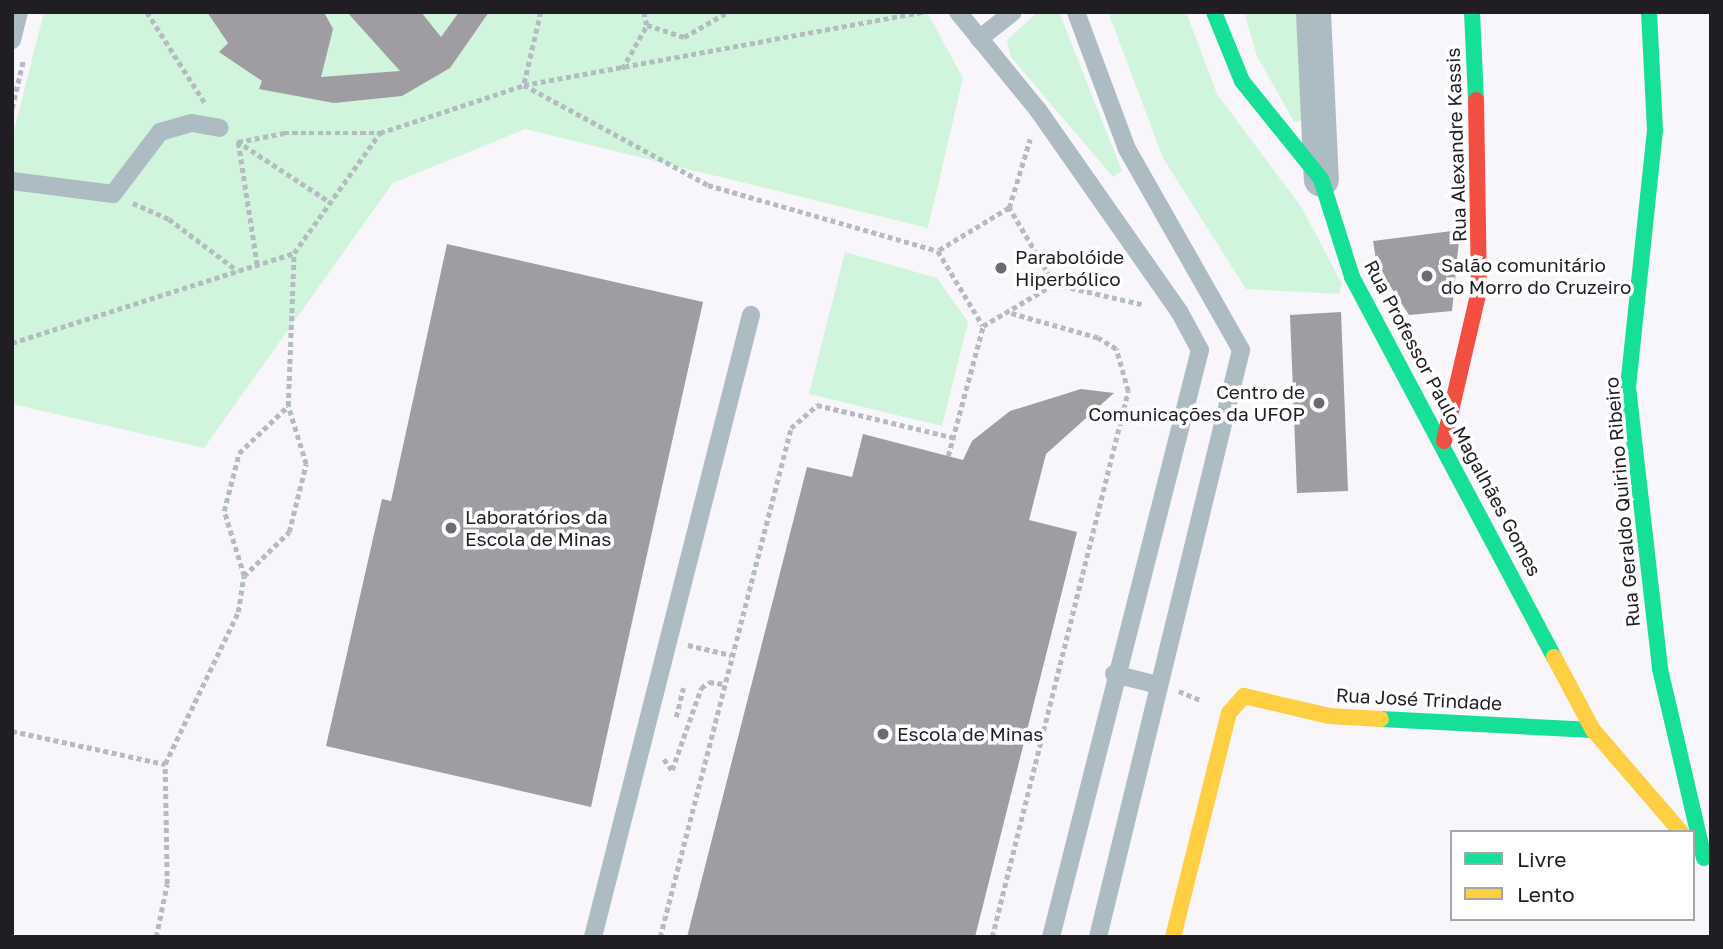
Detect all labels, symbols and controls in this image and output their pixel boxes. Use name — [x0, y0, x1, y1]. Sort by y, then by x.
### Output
street label: Rua Alexandre Kassis — [1441, 47, 1471, 243]
place label: Parabolóide Hiperbólico — [1015, 246, 1124, 290]
place label: Salão comunitário do Morro do Cruzeiro — [1441, 254, 1631, 298]
street label: Rua Professor Paulo Magalhães Gomes — [1360, 256, 1546, 580]
marker: Parabolóide Hiperbólico — [993, 260, 1009, 276]
marker: Salão comunitário do Morro do Cruzeiro — [1419, 268, 1435, 284]
street label: Rua Geraldo Quirino Ribeiro — [1600, 376, 1644, 628]
place label: Centro de Comunicações da UFOP — [1088, 381, 1305, 425]
marker: Centro de Comunicações da UFOP — [1311, 395, 1327, 411]
place label: Laboratórios da Escola de Minas — [465, 506, 611, 550]
marker: Laboratórios da Escola de Minas — [443, 520, 459, 536]
street label: Rua José Trindade — [1335, 683, 1503, 715]
place label: Escola de Minas — [897, 723, 1043, 745]
marker: Escola de Minas — [875, 726, 891, 742]
legend — [1450, 830, 1695, 921]
text: Livre — [1517, 846, 1567, 872]
text: Lento — [1517, 881, 1575, 907]

